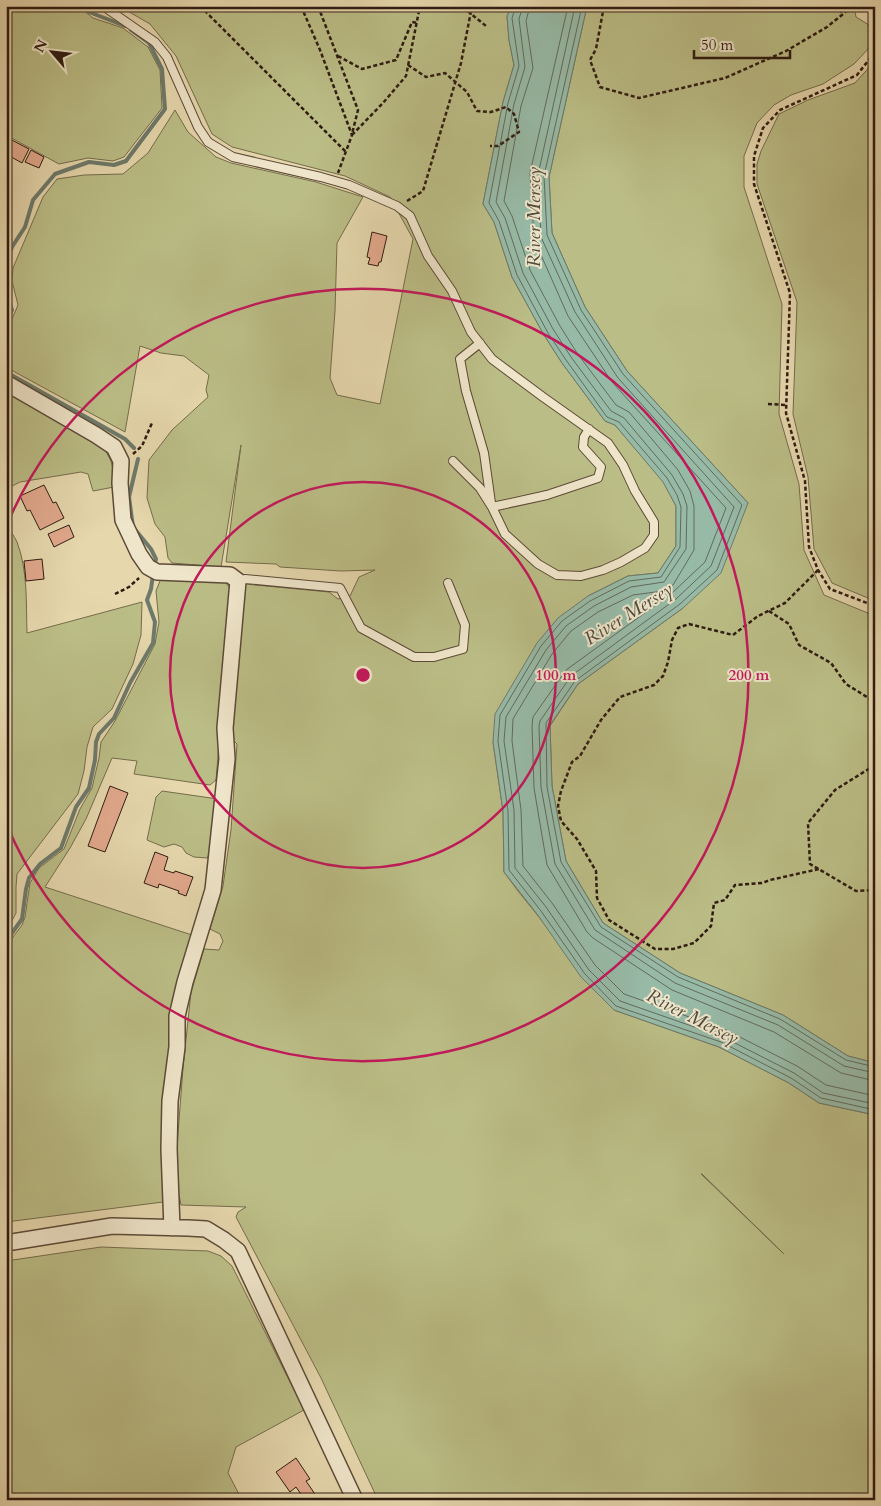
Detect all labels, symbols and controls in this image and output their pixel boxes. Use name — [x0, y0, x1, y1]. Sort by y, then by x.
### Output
north arrow — [28, 28, 78, 78]
scale bar — [694, 28, 790, 60]
text: 50 m — [701, 35, 733, 55]
text: N — [30, 36, 52, 56]
water label: River Mersey — [521, 167, 547, 267]
water label: River Mersey — [579, 576, 678, 651]
text: 100 m — [536, 665, 577, 685]
text: 200 m — [729, 665, 770, 685]
centre of rings — [354, 666, 372, 684]
water label: River Mersey — [642, 983, 743, 1051]

